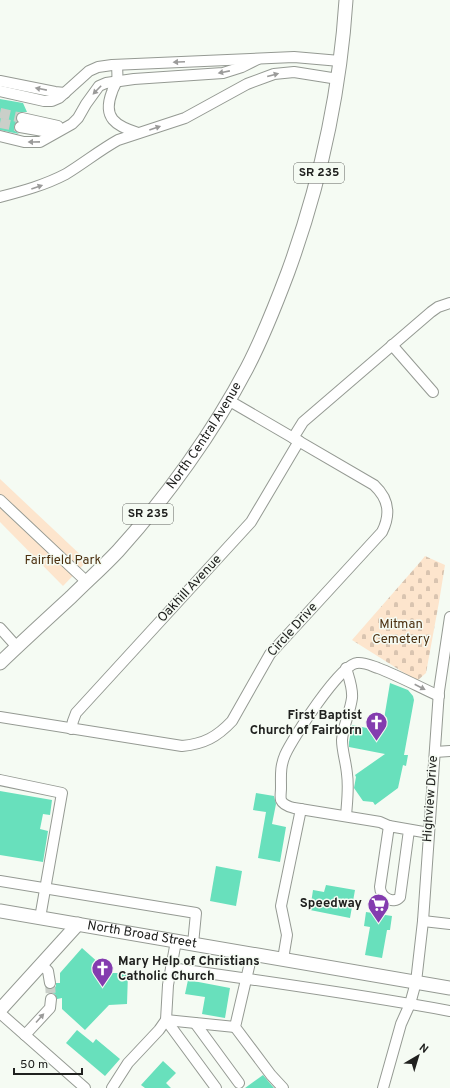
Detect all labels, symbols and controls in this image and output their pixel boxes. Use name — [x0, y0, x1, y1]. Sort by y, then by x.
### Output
one-way arrow — [173, 58, 185, 65]
one-way arrow — [218, 69, 230, 75]
one-way arrow — [267, 72, 279, 78]
one-way arrow — [93, 85, 102, 95]
one-way arrow — [35, 86, 47, 92]
one-way arrow — [149, 125, 161, 131]
one-way arrow — [27, 139, 40, 145]
road number: SR 235 — [294, 163, 344, 183]
one-way arrow — [32, 183, 44, 189]
street label: North Central Avenue — [164, 380, 246, 493]
road number: SR 235 — [123, 504, 173, 524]
street label: Oakhill Avenue — [155, 552, 225, 626]
park label: Fairfield Park — [25, 553, 101, 569]
street label: Circle Drive — [265, 600, 321, 660]
park label: Mitman Cemetery — [372, 617, 430, 648]
one-way arrow — [414, 684, 426, 690]
place label: First Baptist Church of Fairborn — [250, 708, 362, 739]
church icon: First Baptist Church of Fairborn — [364, 710, 390, 743]
street label: Highview Drive — [420, 755, 442, 843]
supermarket icon: Speedway — [365, 891, 391, 924]
place label: Speedway — [300, 896, 363, 912]
street label: North Broad Street — [86, 918, 198, 953]
place label: Mary Help of Christians Catholic Church — [118, 954, 260, 985]
church icon: Mary Help of Christians Catholic Church — [89, 956, 115, 989]
one-way arrow — [36, 1013, 45, 1023]
north arrow — [398, 1036, 438, 1076]
text: N — [416, 1041, 431, 1057]
scale bar — [14, 1050, 82, 1076]
text: 50 m — [20, 1057, 48, 1073]

